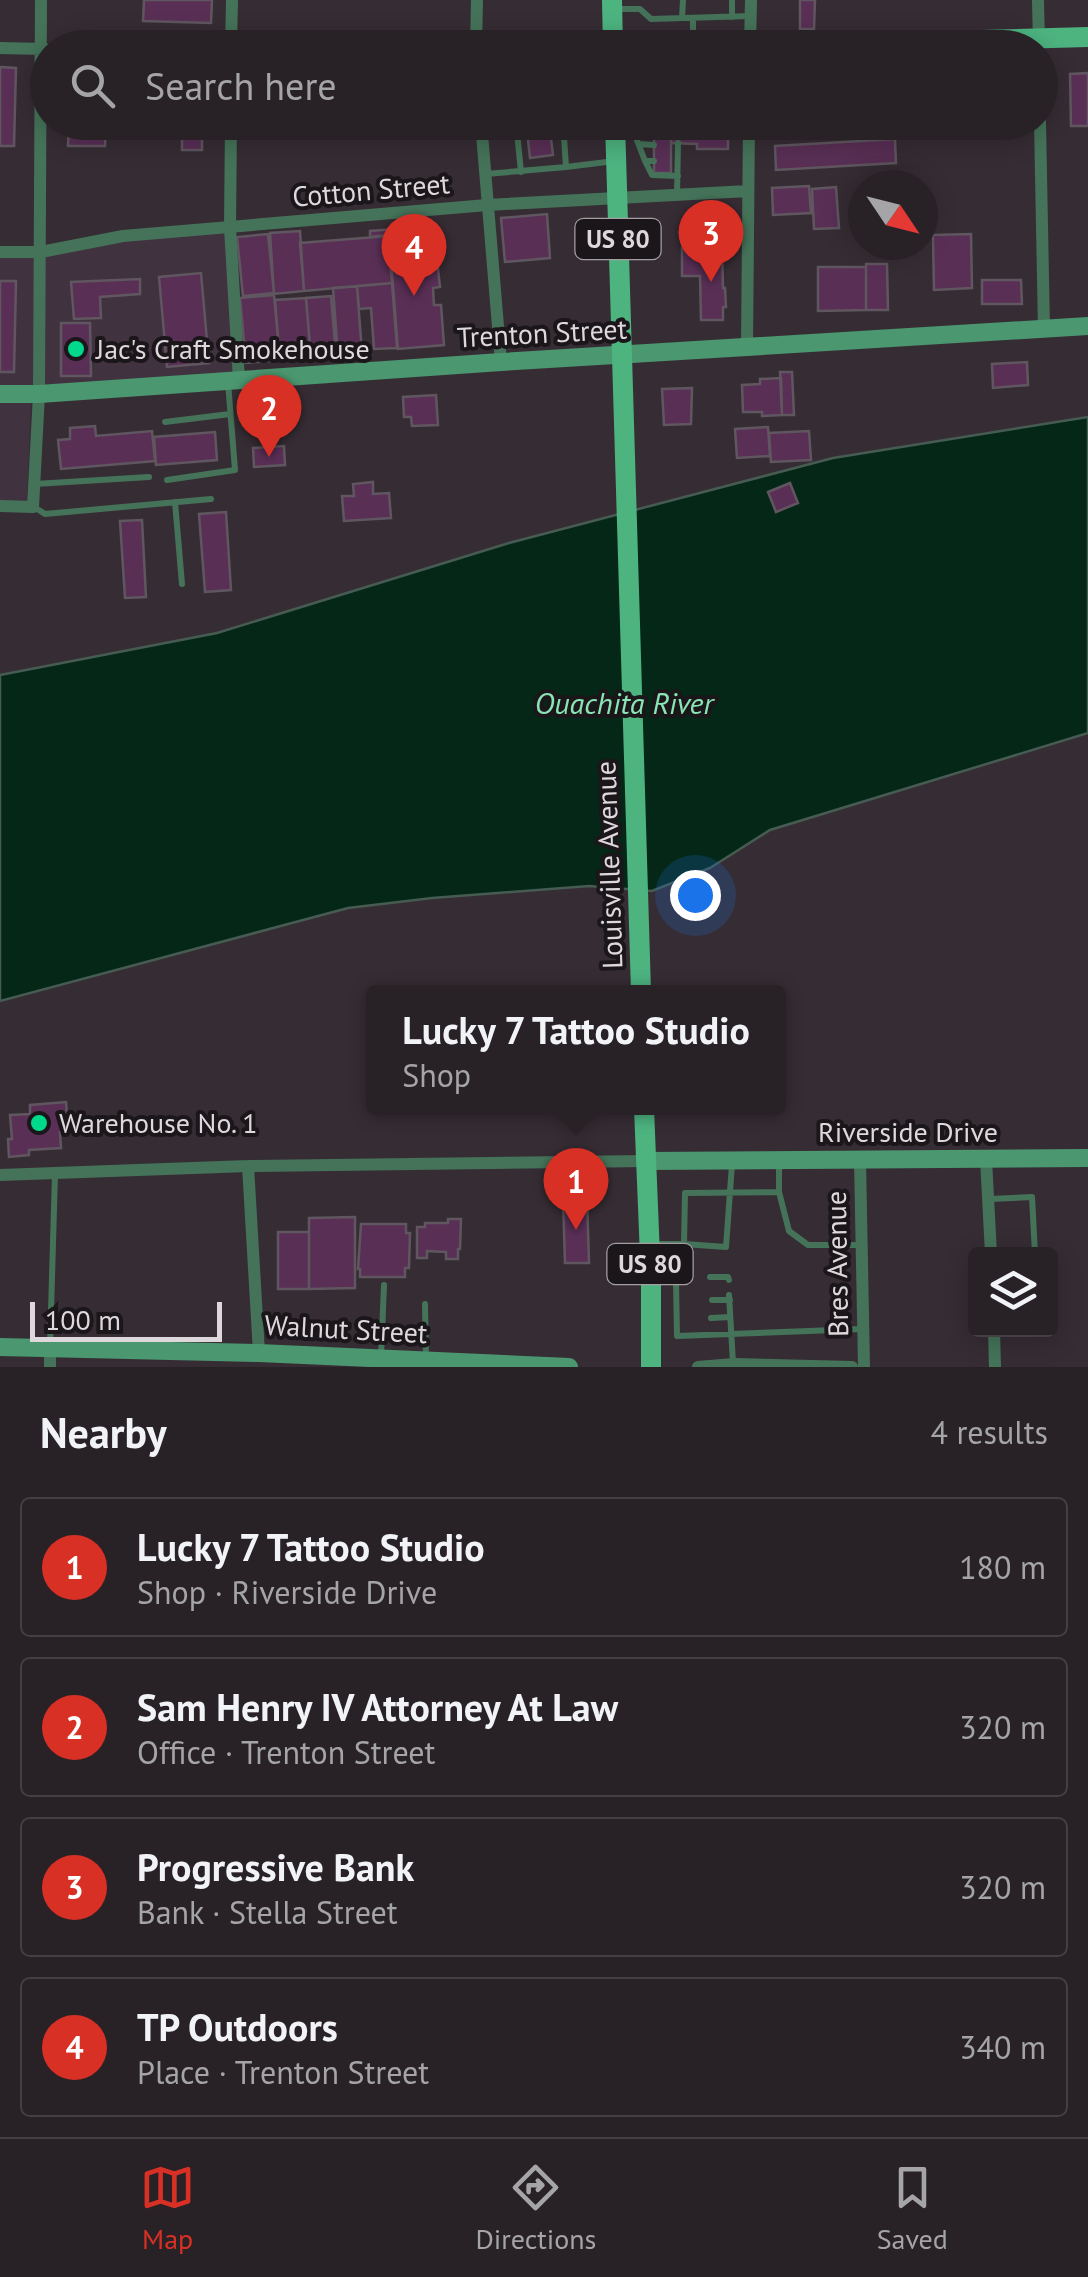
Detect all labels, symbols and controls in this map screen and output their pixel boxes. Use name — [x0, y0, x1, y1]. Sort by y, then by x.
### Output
search box — [30, 30, 1058, 140]
icon: search — [65, 58, 120, 113]
text: Search here — [145, 61, 337, 110]
street label: Cotton Street — [291, 164, 452, 215]
north arrow — [848, 170, 938, 260]
pin: 3 — [678, 200, 744, 282]
pin: 4 — [382, 214, 446, 296]
road number: US 80 — [576, 219, 660, 259]
street label: Trenton Street — [456, 310, 628, 355]
place label: Jac's Craft Smokehouse — [95, 330, 370, 367]
marker: Jac's Craft Smokehouse — [65, 338, 87, 360]
pin: 2 — [236, 374, 302, 457]
water label: Ouachita River — [535, 683, 715, 722]
street label: Louisville Avenue — [586, 761, 631, 970]
your location — [670, 870, 721, 921]
popup — [366, 985, 786, 1115]
text: Lucky 7 Tattoo Studio — [402, 1005, 750, 1054]
text: Shop — [402, 1054, 471, 1096]
place label: Warehouse No. 1 — [59, 1104, 258, 1141]
marker: Warehouse No. 1 — [28, 1112, 50, 1134]
street label: Riverside Drive — [818, 1113, 998, 1150]
pin: 1 — [544, 1148, 608, 1230]
street label: Bres Avenue — [817, 1191, 856, 1337]
road number: US 80 — [608, 1244, 692, 1284]
map controls — [968, 1247, 1058, 1337]
button: layers — [968, 1247, 1058, 1337]
scale bar — [30, 1297, 222, 1342]
text: 100 m — [45, 1301, 121, 1338]
street label: Walnut Street — [264, 1306, 429, 1351]
text: Nearby — [40, 1405, 167, 1460]
text: 4 results — [930, 1411, 1048, 1453]
text: Lucky 7 Tattoo Studio — [137, 1522, 485, 1571]
text: 1 — [65, 1546, 84, 1588]
text: 180 m — [959, 1546, 1046, 1588]
text: Shop · Riverside Drive — [137, 1571, 437, 1613]
text: Sam Henry IV Attorney At Law — [137, 1682, 618, 1731]
text: 2 — [65, 1706, 84, 1748]
text: 320 m — [959, 1706, 1046, 1748]
text: Office · Trenton Street — [137, 1731, 435, 1773]
text: Progressive Bank — [137, 1842, 414, 1891]
text: 3 — [65, 1866, 84, 1908]
text: 320 m — [959, 1866, 1046, 1908]
text: Bank · Stella Street — [137, 1891, 398, 1933]
text: TP Outdoors — [137, 2002, 338, 2051]
text: 4 — [65, 2026, 84, 2068]
text: 340 m — [959, 2026, 1046, 2068]
text: Place · Trenton Street — [137, 2051, 429, 2093]
tab: Map — [140, 2160, 195, 2257]
tab: Directions — [475, 2160, 596, 2257]
tab: Saved — [877, 2160, 948, 2257]

